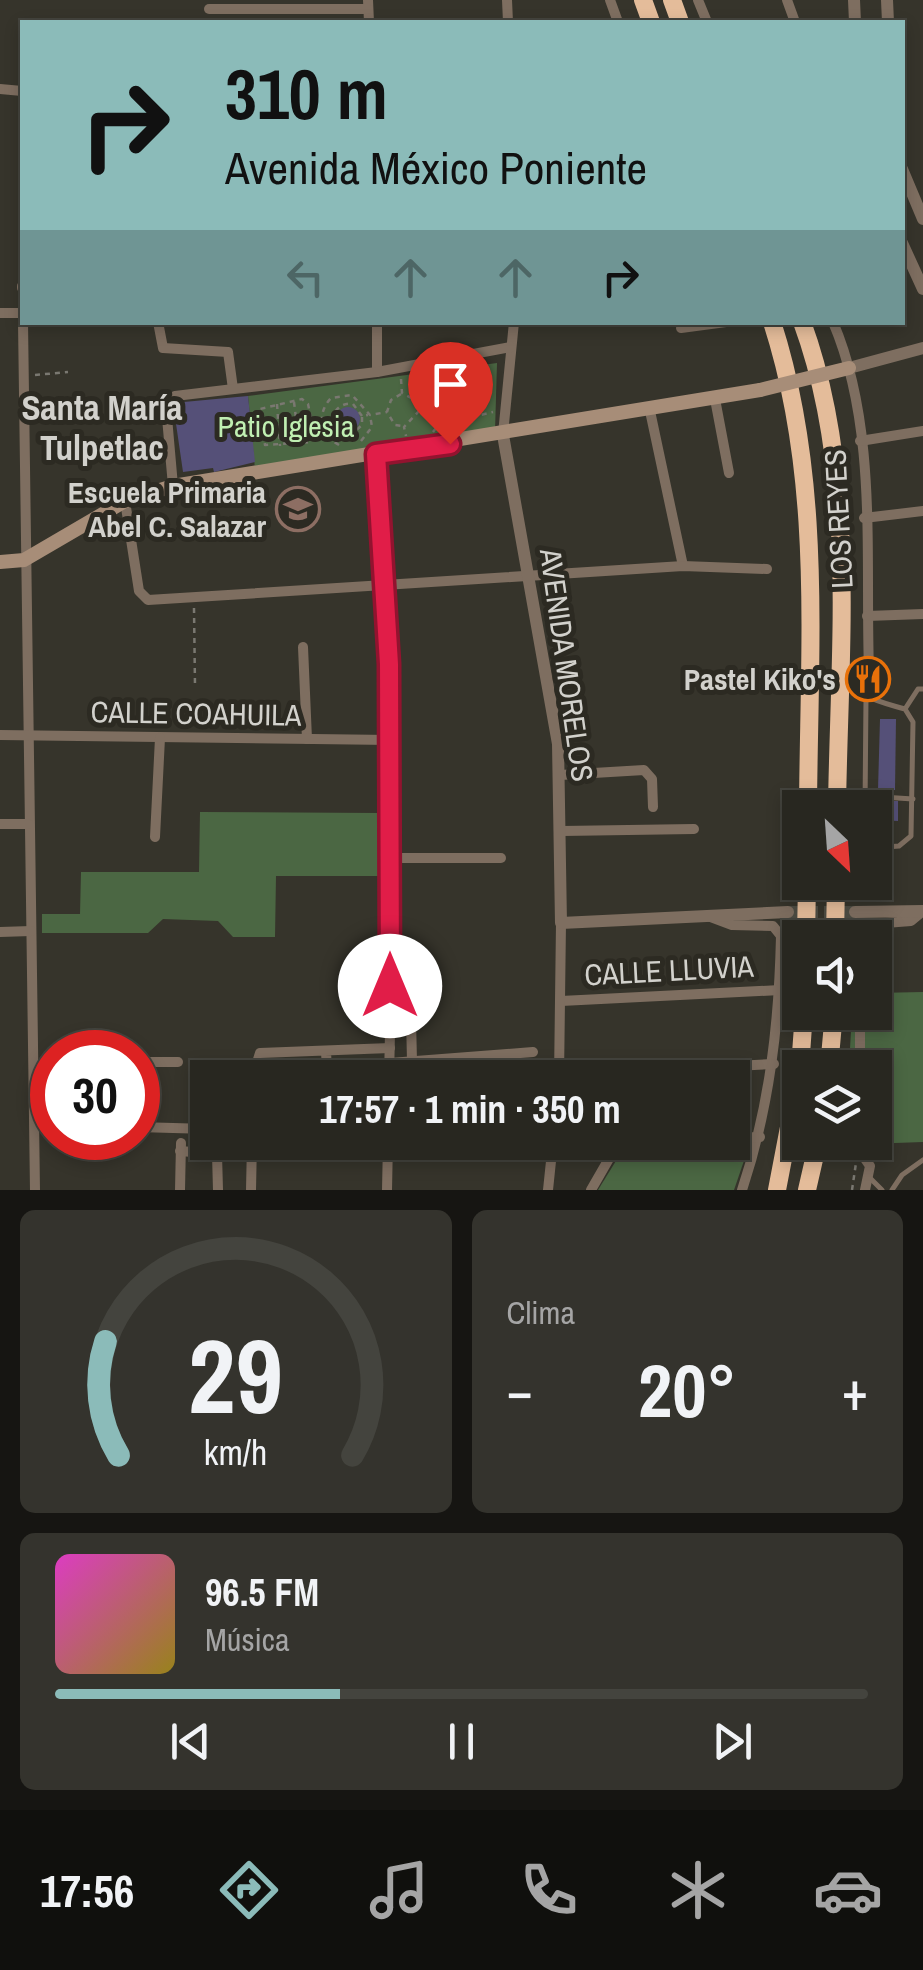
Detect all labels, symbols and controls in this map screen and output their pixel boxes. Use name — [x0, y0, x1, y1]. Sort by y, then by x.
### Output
text: 310 m — [225, 47, 388, 141]
icon: right — [60, 60, 190, 190]
text: Avenida México Poniente — [225, 137, 647, 198]
icon: left — [278, 250, 333, 305]
icon: ahead — [383, 250, 438, 305]
icon: ahead — [488, 250, 543, 305]
icon: right — [593, 250, 648, 305]
pin — [408, 342, 493, 445]
icon: arrive — [423, 357, 478, 412]
district label: Santa María Tulpetlac — [21, 384, 183, 471]
park label: Patio Iglesia — [218, 406, 355, 446]
street label: LOS REYES — [814, 448, 862, 590]
place label: Escuela Primaria Abel C. Salazar — [68, 472, 266, 546]
school or university icon: Escuela Primaria Abel C. Salazar — [275, 486, 321, 532]
street label: AVENIDA MORELOS — [531, 545, 603, 784]
restaurant icon: Pastel Kiko's — [845, 656, 891, 702]
place label: Pastel Kiko's — [684, 659, 836, 699]
street label: CALLE COAHUILA — [90, 691, 302, 735]
north arrow — [782, 790, 892, 900]
map controls — [782, 790, 892, 1160]
button: sound — [782, 920, 892, 1030]
position arrow — [338, 934, 442, 1038]
street label: CALLE LLUVIA — [583, 946, 755, 994]
speed limit sign: 30 — [30, 1030, 160, 1160]
button: layers — [782, 1050, 892, 1160]
text: 17:57 · 1 min · 350 m — [319, 1084, 621, 1135]
text: Clima — [507, 1291, 575, 1334]
text: 29 — [188, 1305, 283, 1445]
text: 20° — [638, 1339, 736, 1440]
text: − — [507, 1353, 533, 1427]
text: + — [842, 1353, 868, 1427]
text: km/h — [204, 1428, 268, 1476]
text: 96.5 FM — [205, 1567, 319, 1618]
text: Música — [205, 1618, 290, 1661]
icon: previous — [163, 1714, 218, 1769]
icon: pause — [434, 1714, 489, 1769]
icon: next — [705, 1714, 760, 1769]
icon: directions — [214, 1855, 284, 1925]
icon: music — [364, 1855, 434, 1925]
icon: phone — [514, 1855, 584, 1925]
icon: climate — [663, 1855, 733, 1925]
icon: car — [813, 1855, 883, 1925]
text: 17:56 — [40, 1860, 134, 1921]

